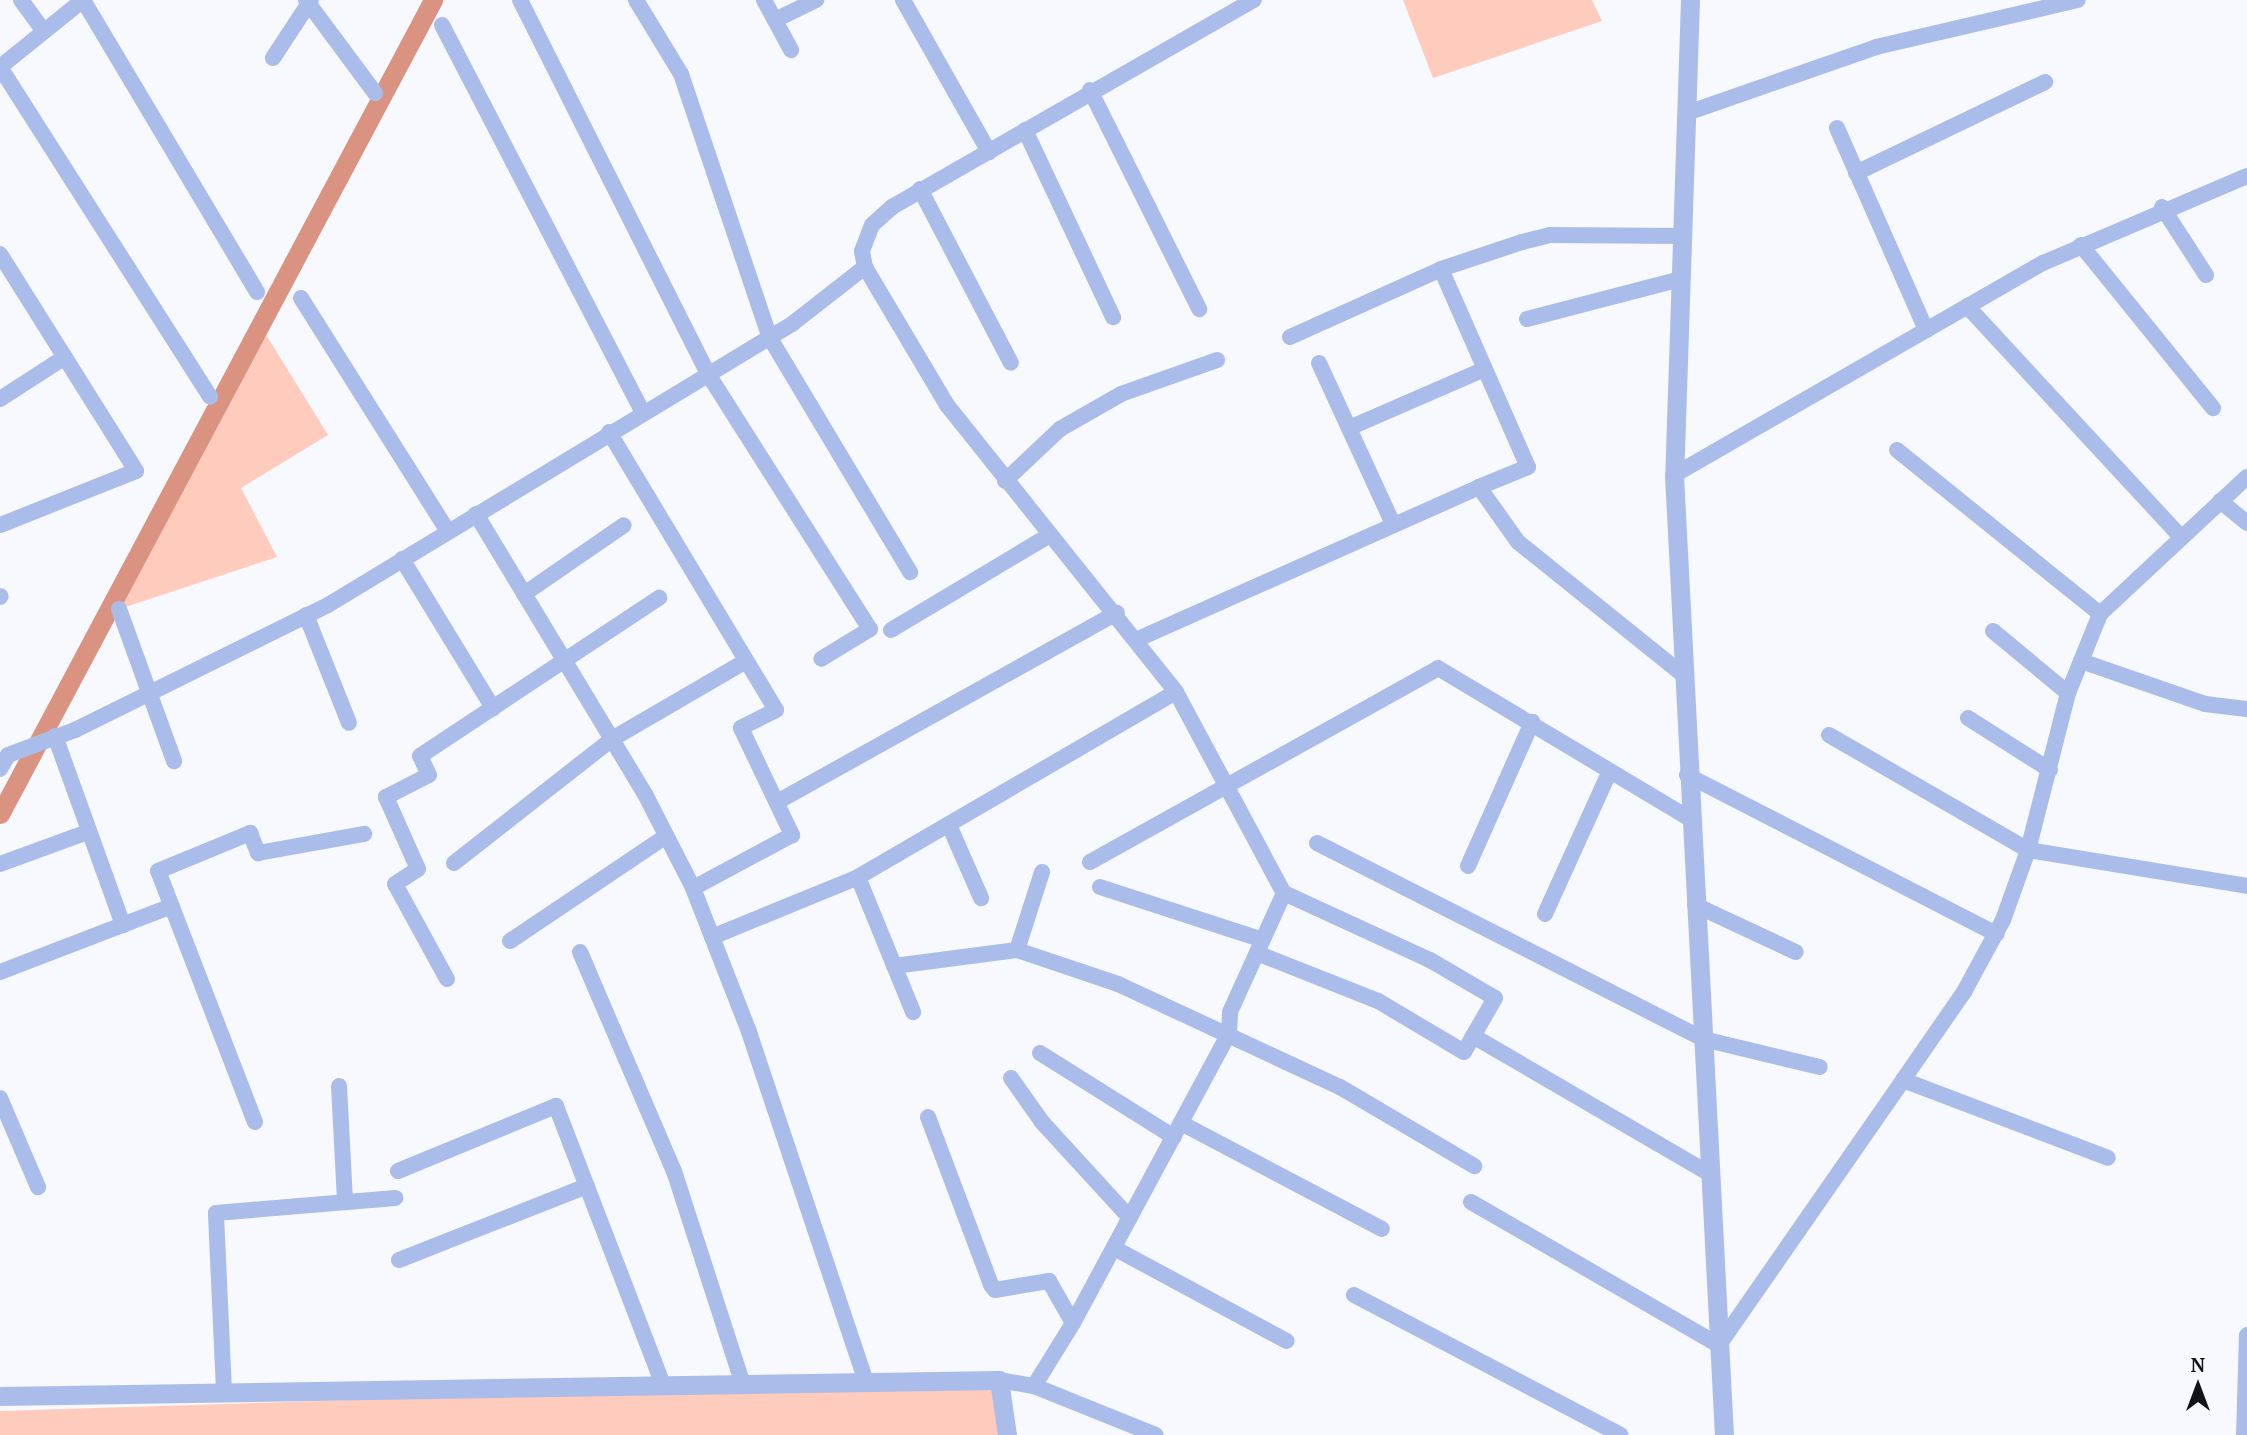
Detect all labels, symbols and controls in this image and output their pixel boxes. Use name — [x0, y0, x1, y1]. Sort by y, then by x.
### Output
north arrow — [2163, 1351, 2233, 1421]
text: N — [2191, 1352, 2205, 1377]

